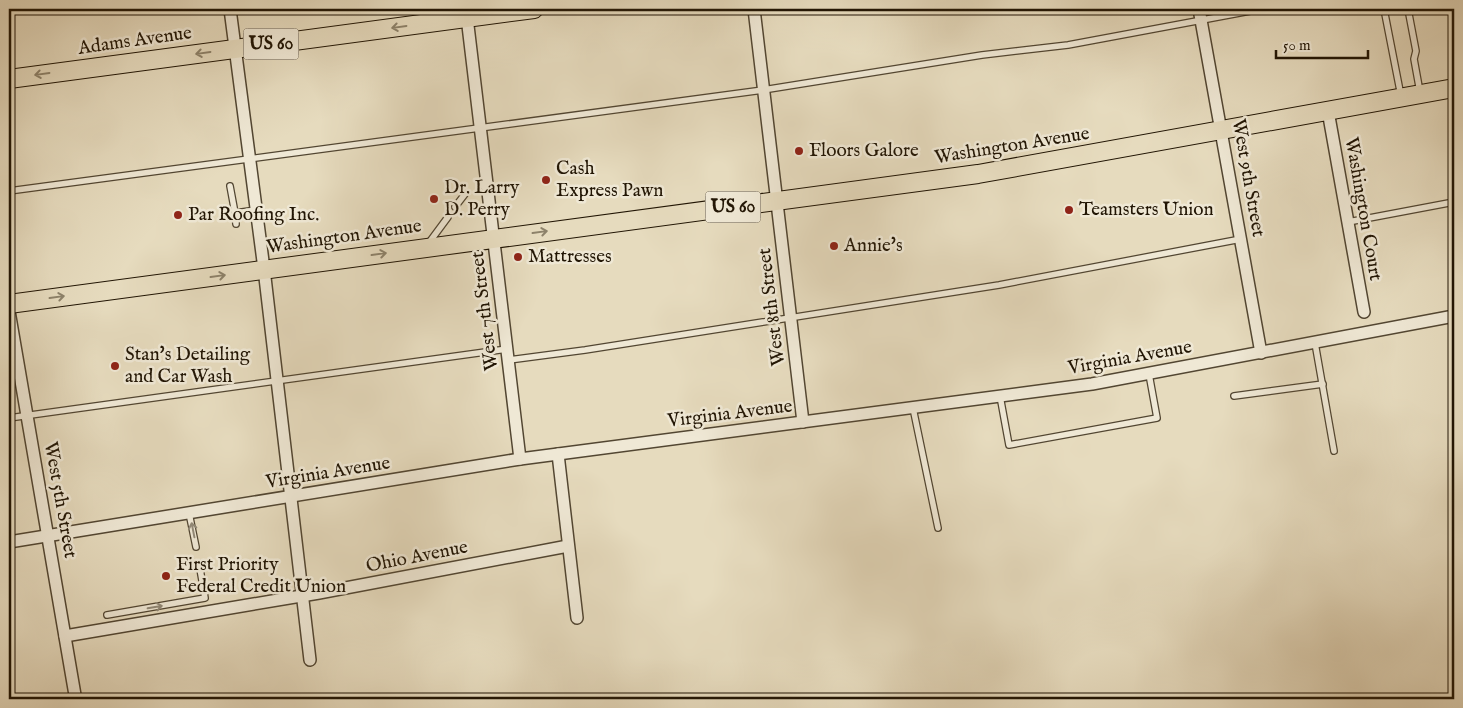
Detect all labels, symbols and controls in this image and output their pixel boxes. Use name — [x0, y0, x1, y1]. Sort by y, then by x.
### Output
street label: Adams Avenue — [76, 21, 194, 61]
one-way arrow — [391, 22, 407, 32]
scale bar — [1276, 28, 1368, 60]
road number: US 60 — [244, 29, 298, 60]
text: 50 m — [1283, 36, 1311, 55]
one-way arrow — [195, 48, 211, 58]
one-way arrow — [34, 69, 50, 79]
street label: West 9th Street — [1226, 117, 1270, 239]
street label: Washington Avenue — [933, 122, 1091, 170]
street label: Washington Court — [1339, 135, 1388, 283]
place label: Floors Galore — [809, 139, 919, 163]
marker: Floors Galore — [793, 145, 805, 157]
place label: Cash Express Pawn — [556, 157, 663, 203]
marker: Cash Express Pawn — [540, 174, 552, 186]
place label: Dr. Larry D. Perry — [444, 176, 520, 222]
road number: US 60 — [706, 192, 760, 222]
marker: Dr. Larry D. Perry — [428, 193, 440, 205]
place label: Teamsters Union — [1079, 198, 1214, 222]
place label: Par Roofing Inc. — [188, 203, 319, 227]
marker: Teamsters Union — [1063, 204, 1075, 216]
marker: Par Roofing Inc. — [172, 209, 184, 221]
street label: Washington Avenue — [265, 214, 423, 260]
one-way arrow — [532, 227, 548, 237]
place label: Annie's — [843, 234, 903, 258]
marker: Annie's — [828, 240, 840, 252]
place label: Mattresses — [528, 245, 612, 269]
street label: West 8th Street — [753, 246, 791, 367]
one-way arrow — [371, 249, 387, 259]
street label: West 7th Street — [466, 249, 504, 372]
marker: Mattresses — [512, 251, 524, 263]
one-way arrow — [210, 270, 226, 280]
one-way arrow — [49, 292, 65, 302]
street label: Virginia Avenue — [1065, 335, 1194, 381]
place label: Stan's Detailing and Car Wash — [125, 343, 251, 389]
marker: Stan's Detailing and Car Wash — [109, 360, 121, 372]
street label: Virginia Avenue — [665, 394, 794, 434]
street label: West 5th Street — [38, 440, 82, 561]
street label: Virginia Avenue — [263, 451, 392, 495]
one-way arrow — [187, 523, 197, 539]
street label: Ohio Avenue — [364, 535, 470, 579]
place label: First Priority Federal Credit Union — [176, 553, 346, 599]
marker: First Priority Federal Credit Union — [160, 570, 172, 582]
one-way arrow — [146, 601, 162, 611]

